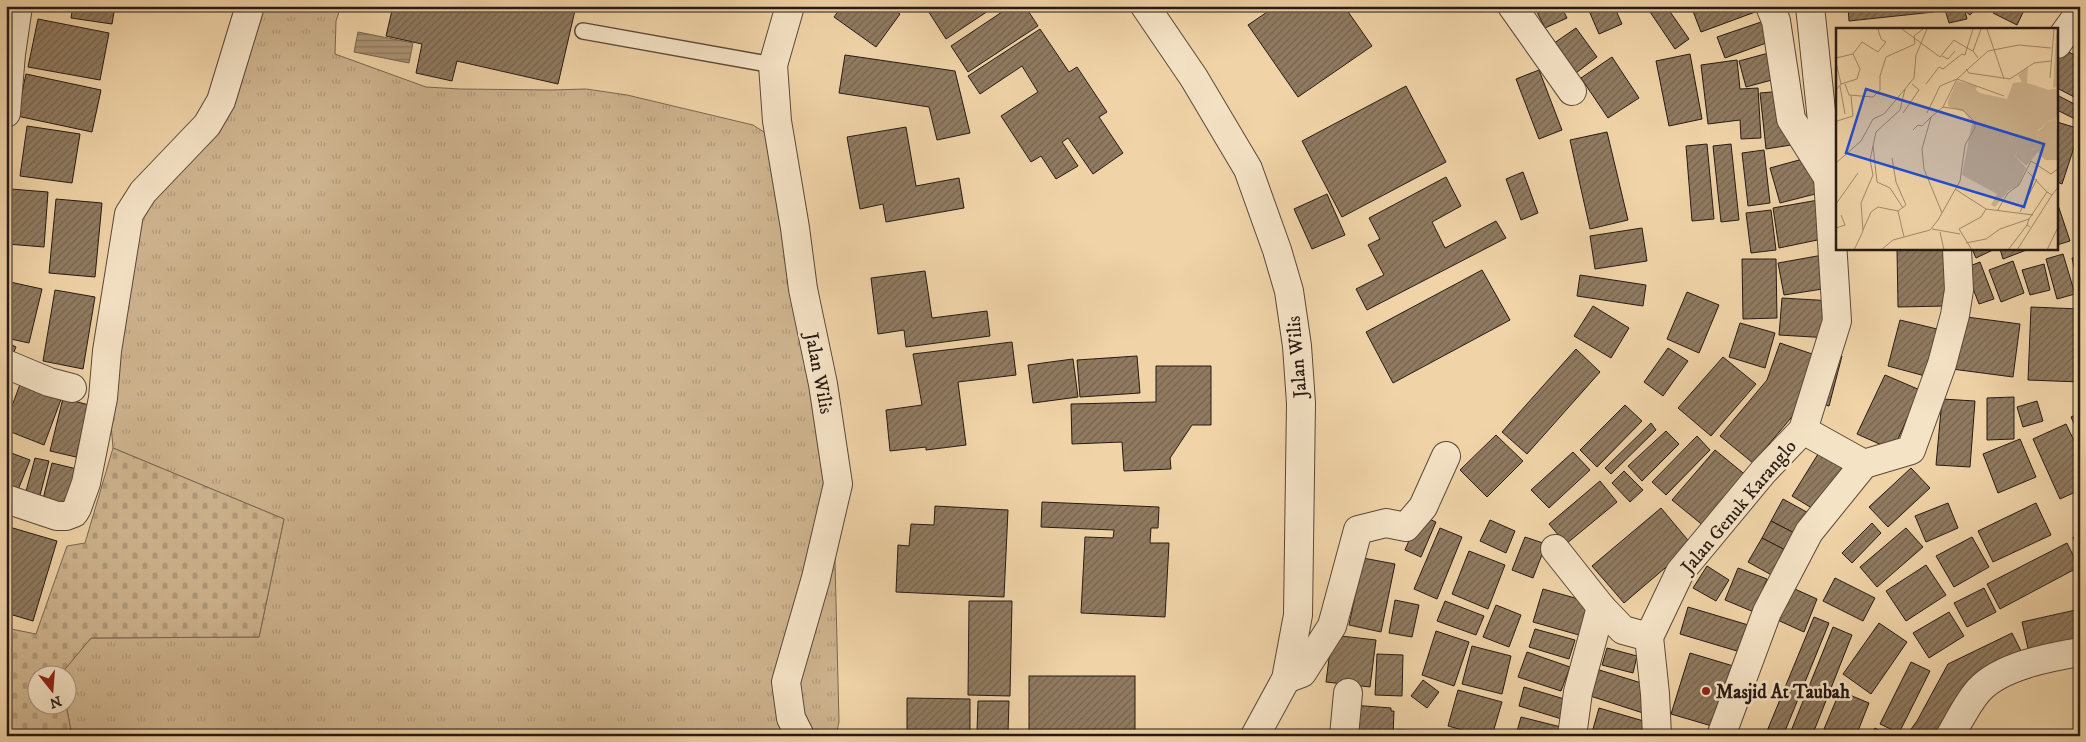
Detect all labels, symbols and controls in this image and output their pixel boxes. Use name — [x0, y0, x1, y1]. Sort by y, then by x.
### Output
inset map — [1836, 28, 2058, 250]
street label: Jalan Wilis — [1282, 315, 1313, 401]
street label: Jalan Wilis — [799, 329, 838, 416]
street label: Jalan Genuk Karanglo — [1675, 435, 1802, 580]
north arrow — [28, 664, 78, 714]
place label: Masjid At Taubah — [1716, 681, 1851, 705]
marker: Masjid At Taubah — [1700, 685, 1712, 697]
text: N — [47, 691, 64, 712]

